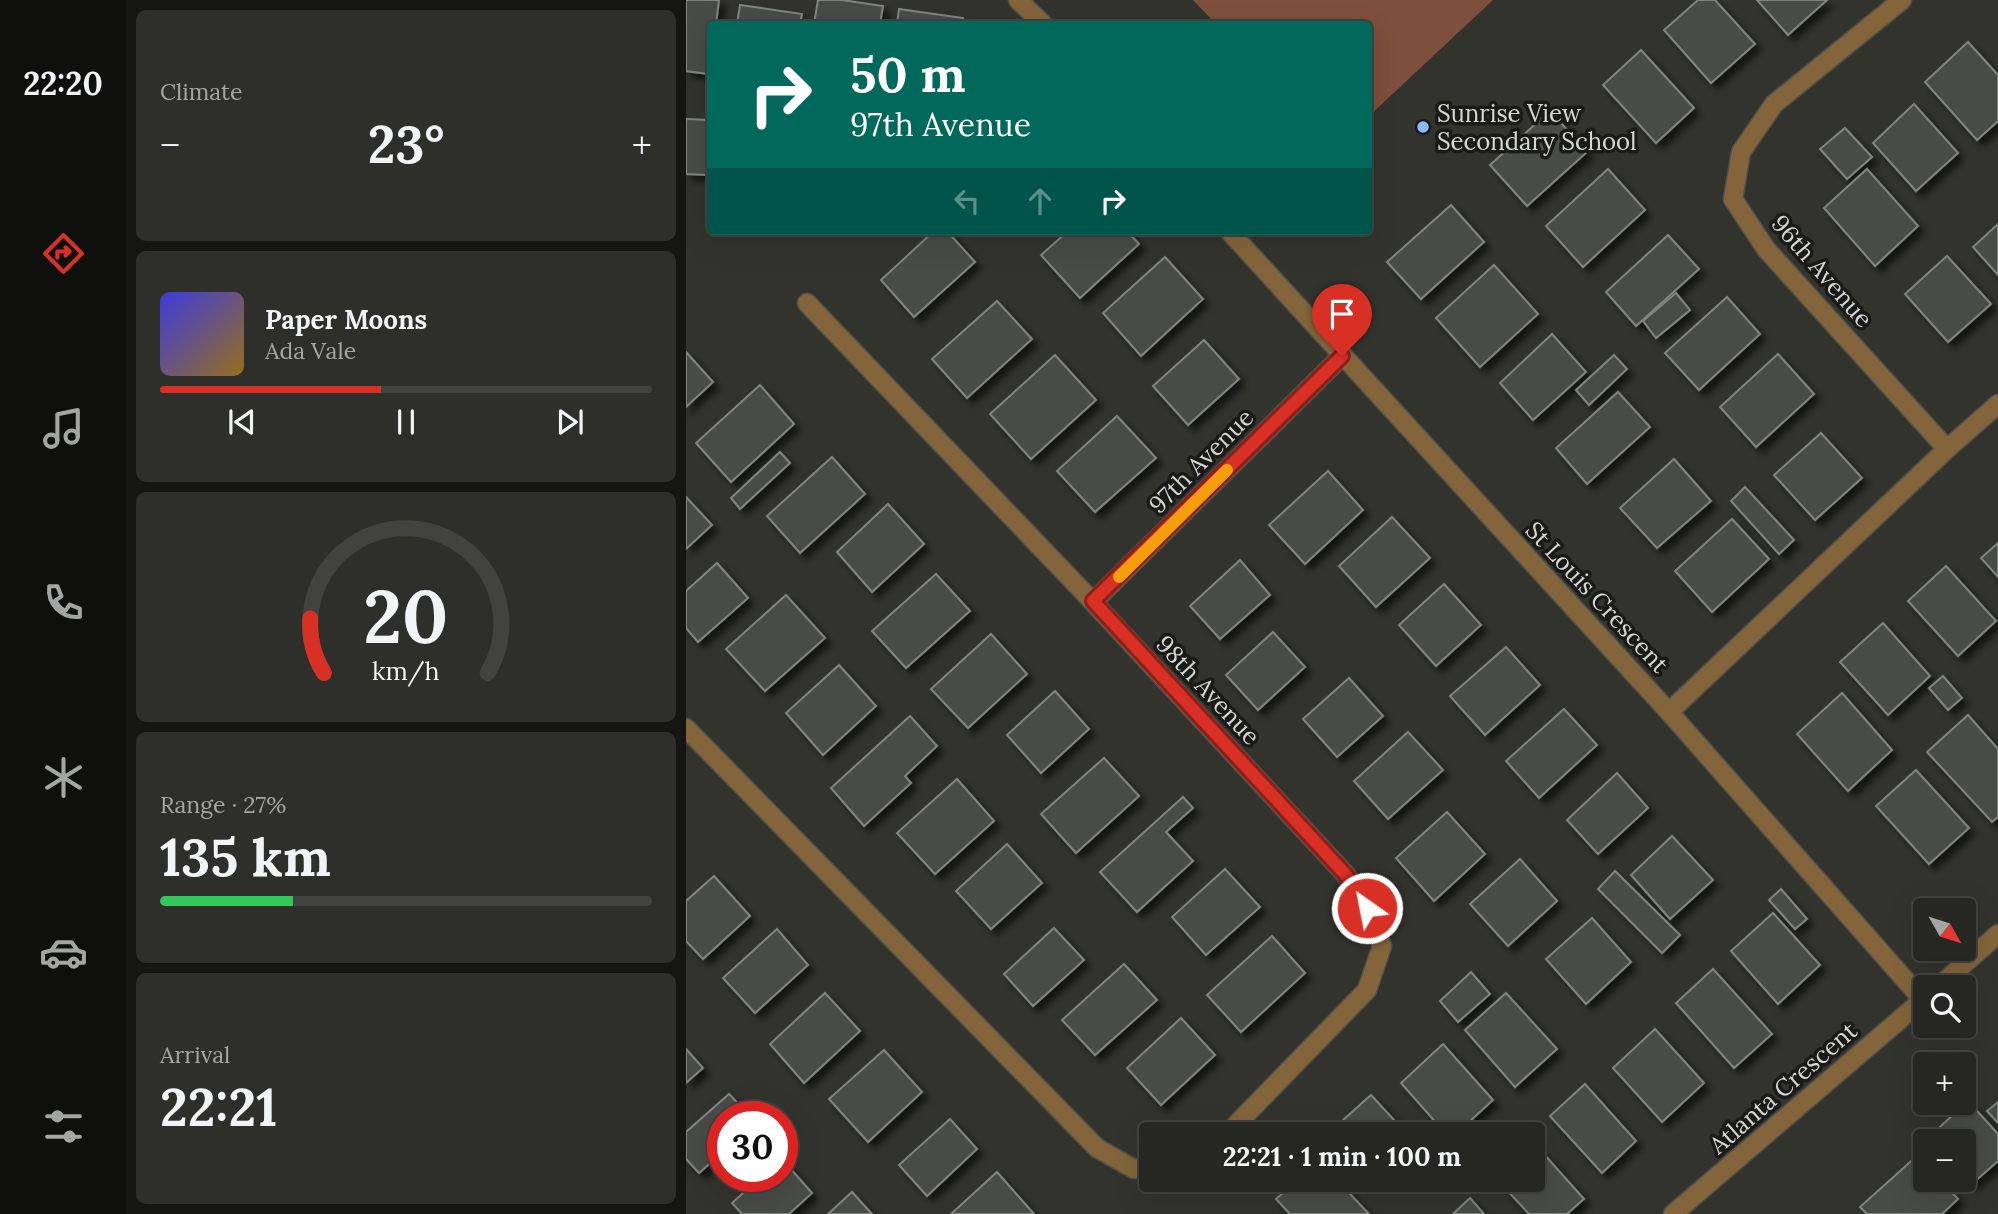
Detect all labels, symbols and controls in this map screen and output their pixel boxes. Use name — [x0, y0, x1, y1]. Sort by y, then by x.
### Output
text: 50 m — [850, 43, 966, 105]
icon: right — [735, 49, 826, 140]
text: 22:20 — [23, 63, 103, 104]
text: Climate — [160, 77, 242, 106]
place label: Sunrise View Secondary School — [1437, 98, 1637, 157]
text: 97th Avenue — [850, 104, 1031, 145]
text: 23° — [368, 111, 444, 177]
marker: Sunrise View Secondary School — [1415, 119, 1431, 135]
text: − — [160, 121, 180, 169]
text: + — [632, 121, 652, 169]
icon: left — [948, 182, 986, 220]
icon: ahead — [1021, 182, 1059, 220]
icon: right — [1094, 182, 1132, 220]
street label: 96th Avenue — [1765, 208, 1879, 334]
icon: directions — [39, 229, 88, 278]
pin — [1312, 284, 1372, 356]
icon: arrive — [1323, 295, 1361, 333]
text: Paper Moons — [265, 303, 427, 336]
text: Ada Vale — [265, 336, 356, 365]
street label: 97th Avenue — [1142, 402, 1260, 520]
icon: previous — [223, 403, 261, 441]
icon: pause — [387, 403, 425, 441]
icon: next — [551, 403, 589, 441]
icon: music — [39, 404, 88, 453]
street label: St Louis Crescent — [1519, 515, 1676, 680]
text: 20 — [363, 570, 449, 663]
icon: phone — [39, 578, 88, 627]
street label: 98th Avenue — [1149, 629, 1267, 751]
text: km/h — [372, 655, 440, 687]
icon: climate — [39, 753, 88, 802]
text: Range · 27% — [160, 790, 286, 819]
text: 135 km — [160, 824, 331, 890]
position arrow — [1330, 871, 1404, 945]
north arrow — [1913, 898, 1976, 961]
map controls — [1913, 898, 1976, 1192]
icon: car — [39, 928, 88, 977]
button: search — [1913, 975, 1976, 1038]
street label: Atlanta Crescent — [1702, 1015, 1864, 1161]
text: Arrival — [160, 1040, 230, 1069]
button: + — [1913, 1052, 1976, 1115]
text: 22:21 — [160, 1074, 277, 1140]
speed limit sign: 30 — [707, 1101, 798, 1192]
icon: filters — [39, 1102, 88, 1151]
button: − — [1913, 1129, 1976, 1192]
text: 22:21 · 1 min · 100 m — [1223, 1140, 1461, 1173]

